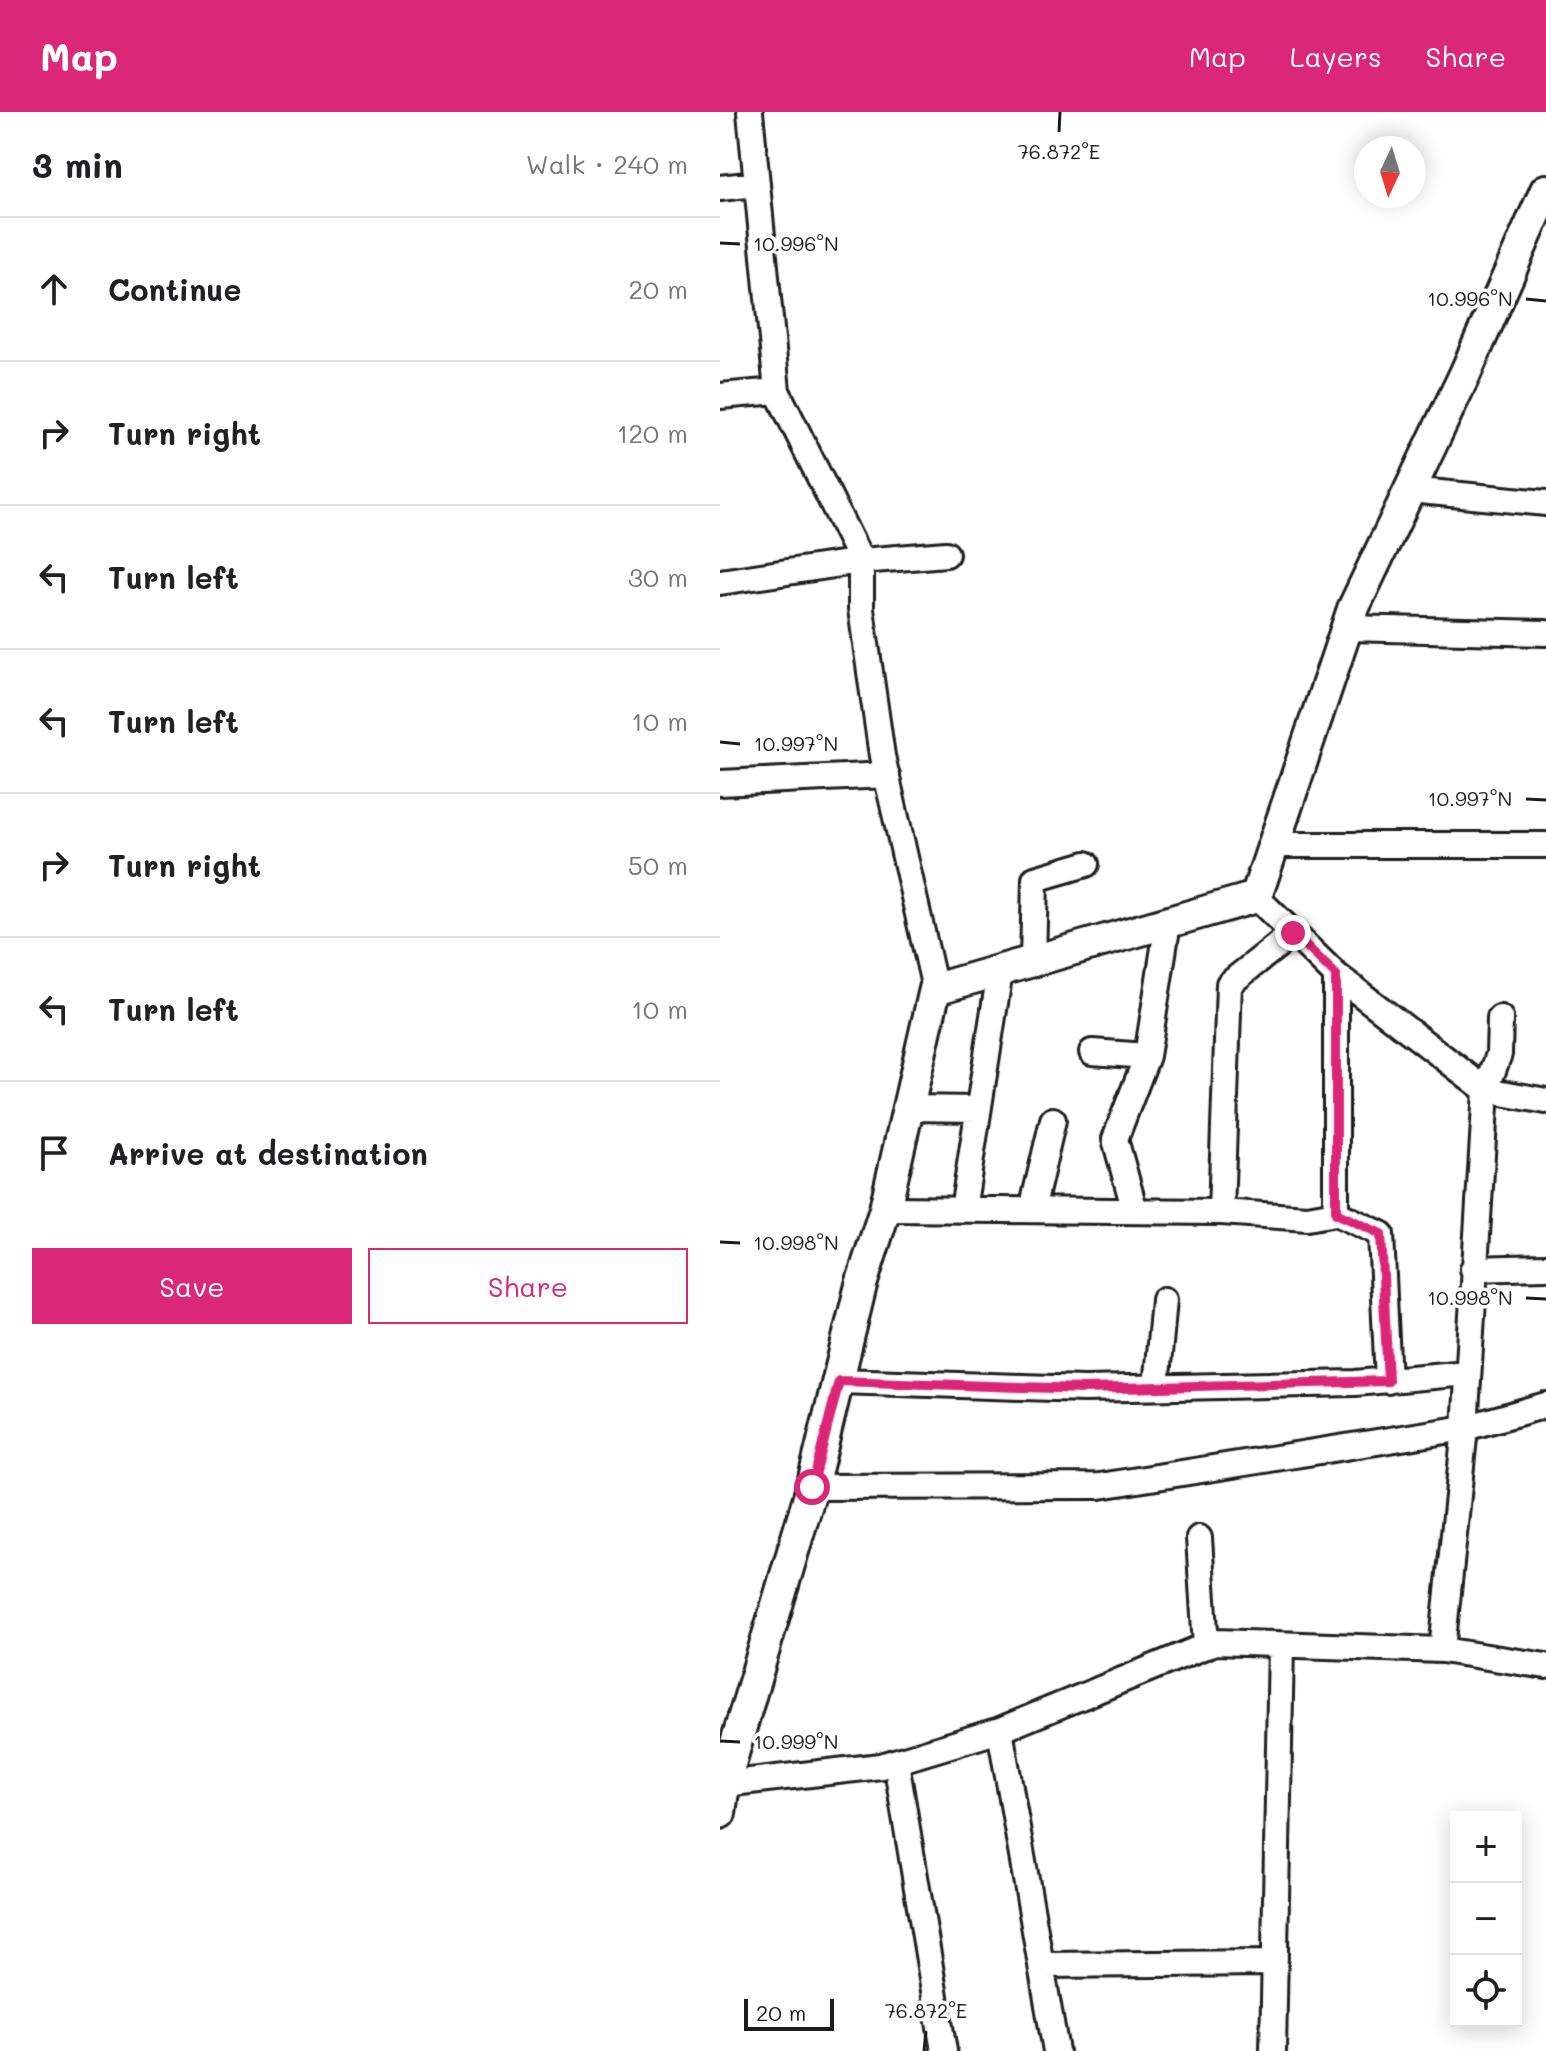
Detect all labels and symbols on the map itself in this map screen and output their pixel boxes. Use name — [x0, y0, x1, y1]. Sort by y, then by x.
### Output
north arrow — [1354, 136, 1426, 208]
text: 76.872°E — [1018, 138, 1100, 164]
text: 10.996°N — [753, 230, 839, 256]
text: 10.996°N — [1427, 285, 1513, 311]
text: 10.997°N — [754, 730, 838, 756]
text: 10.997°N — [1428, 785, 1512, 811]
route end — [1275, 915, 1311, 951]
text: 10.998°N — [753, 1229, 839, 1255]
text: 10.998°N — [1427, 1284, 1513, 1310]
route start — [794, 1469, 830, 1505]
text: 10.999°N — [753, 1728, 839, 1754]
scale bar — [744, 1995, 834, 2031]
text: 76.872°E — [885, 1997, 967, 2023]

